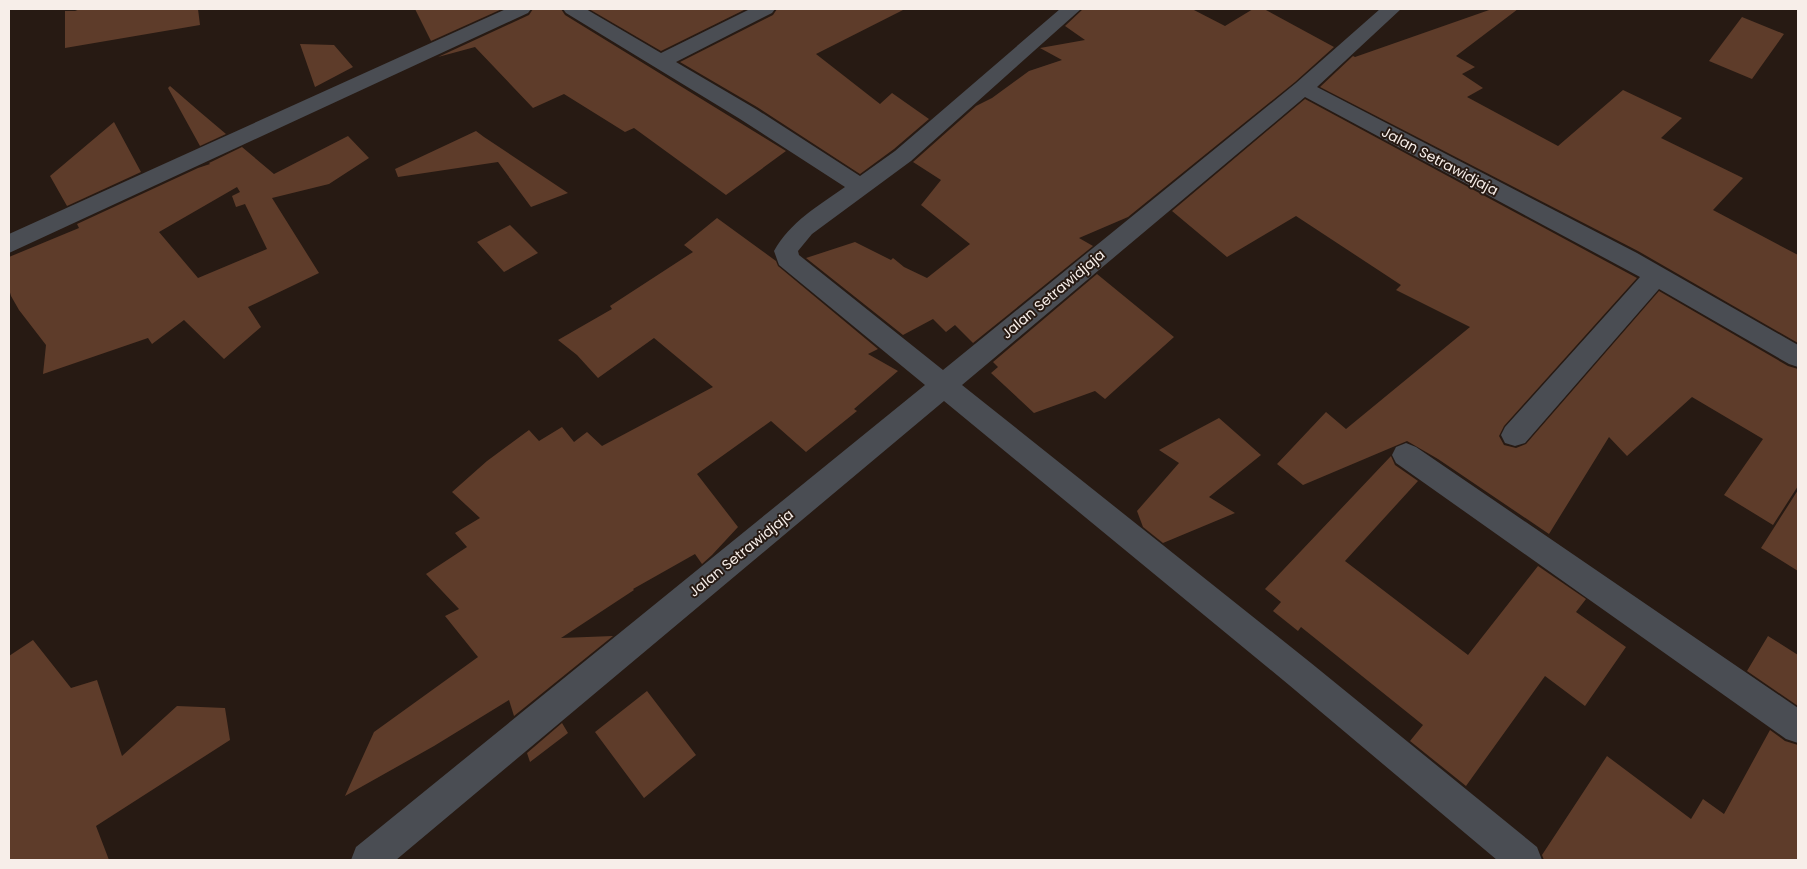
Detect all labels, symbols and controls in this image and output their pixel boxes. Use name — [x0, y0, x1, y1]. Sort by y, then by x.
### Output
street label: Jalan Setrawidjaja — [1378, 122, 1502, 200]
street label: Jalan Setrawidjaja — [997, 245, 1109, 343]
street label: Jalan Setrawidjaja — [684, 504, 798, 602]

